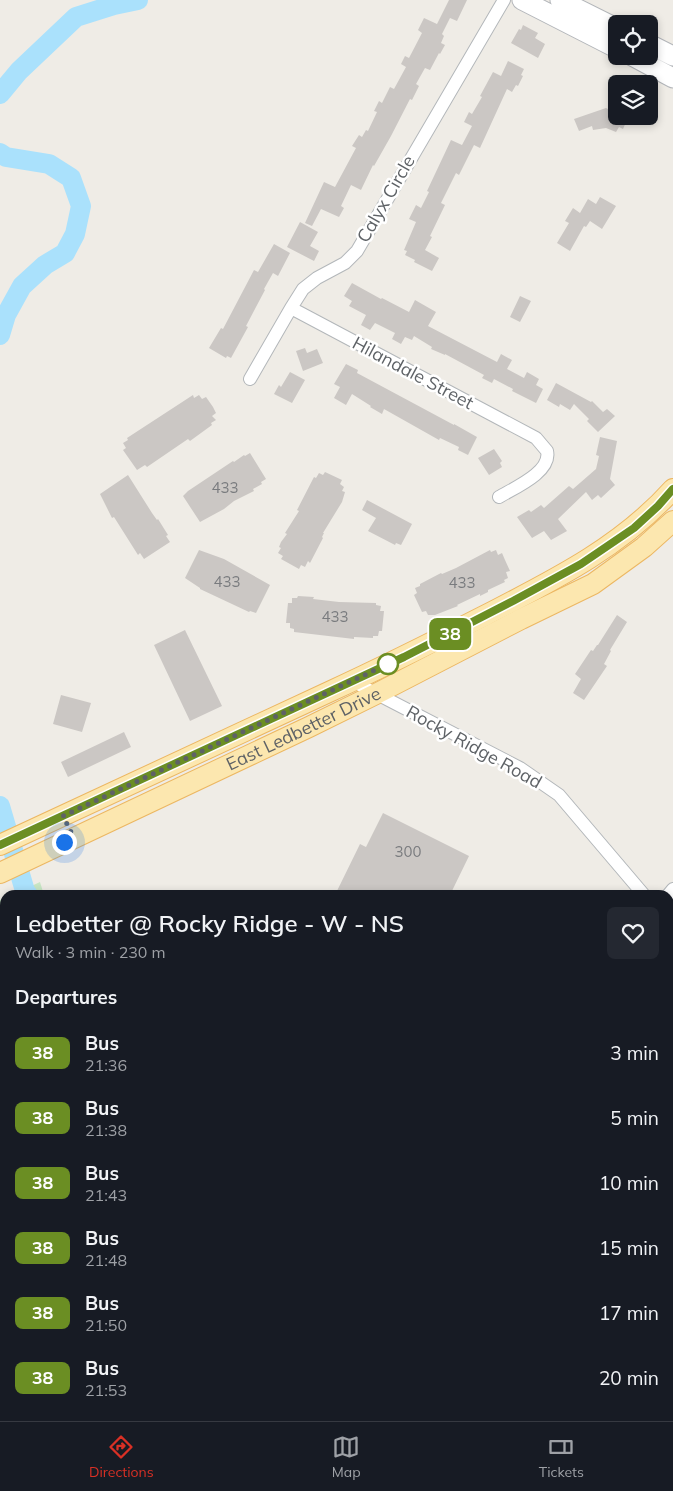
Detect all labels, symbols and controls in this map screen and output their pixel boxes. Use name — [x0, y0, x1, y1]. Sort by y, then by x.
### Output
map controls — [608, 15, 658, 125]
button: locate — [608, 15, 658, 65]
button: layers — [608, 75, 658, 125]
street label: Calyx Circle — [351, 151, 420, 246]
street label: Hilandale Street — [349, 331, 478, 414]
house number: 433 — [211, 478, 239, 497]
house number: 433 — [213, 572, 241, 591]
house number: 433 — [448, 573, 476, 592]
house number: 433 — [321, 607, 349, 626]
line badge: 38 — [428, 618, 472, 650]
text: 38 — [439, 622, 461, 645]
unlabelled marker — [377, 653, 399, 675]
street label: East Ledbetter Drive — [222, 681, 384, 775]
street label: Rocky Ridge Road — [402, 700, 546, 793]
your location — [52, 830, 77, 855]
house number: 300 — [394, 842, 422, 861]
button: heart — [607, 907, 659, 959]
text: Ledbetter @ Rocky Ridge - W - NS — [15, 908, 404, 938]
text: Walk · 3 min · 230 m — [15, 942, 166, 962]
text: Departures — [15, 985, 117, 1009]
text: Bus — [85, 1031, 119, 1055]
text: 38 — [32, 1041, 53, 1064]
text: 3 min — [610, 1041, 659, 1065]
text: 21:36 — [85, 1055, 127, 1075]
text: Bus — [85, 1096, 119, 1120]
text: 38 — [32, 1106, 53, 1129]
text: 5 min — [610, 1106, 659, 1130]
text: 21:38 — [85, 1120, 127, 1140]
text: Bus — [85, 1161, 119, 1185]
text: 38 — [32, 1171, 53, 1194]
text: 10 min — [599, 1171, 659, 1195]
text: 21:43 — [85, 1185, 127, 1205]
text: Bus — [85, 1226, 119, 1250]
text: 38 — [32, 1236, 53, 1259]
text: 15 min — [599, 1236, 659, 1260]
text: 21:48 — [85, 1250, 127, 1270]
text: Bus — [85, 1291, 119, 1315]
text: 38 — [32, 1301, 53, 1324]
text: 17 min — [599, 1301, 659, 1325]
text: 21:50 — [85, 1315, 127, 1335]
text: Bus — [85, 1356, 119, 1380]
text: 38 — [32, 1366, 53, 1389]
text: 20 min — [599, 1366, 659, 1390]
text: 21:53 — [85, 1380, 127, 1400]
tab: Directions — [89, 1433, 154, 1481]
tab: Map — [332, 1433, 361, 1481]
tab: Tickets — [539, 1433, 584, 1481]

